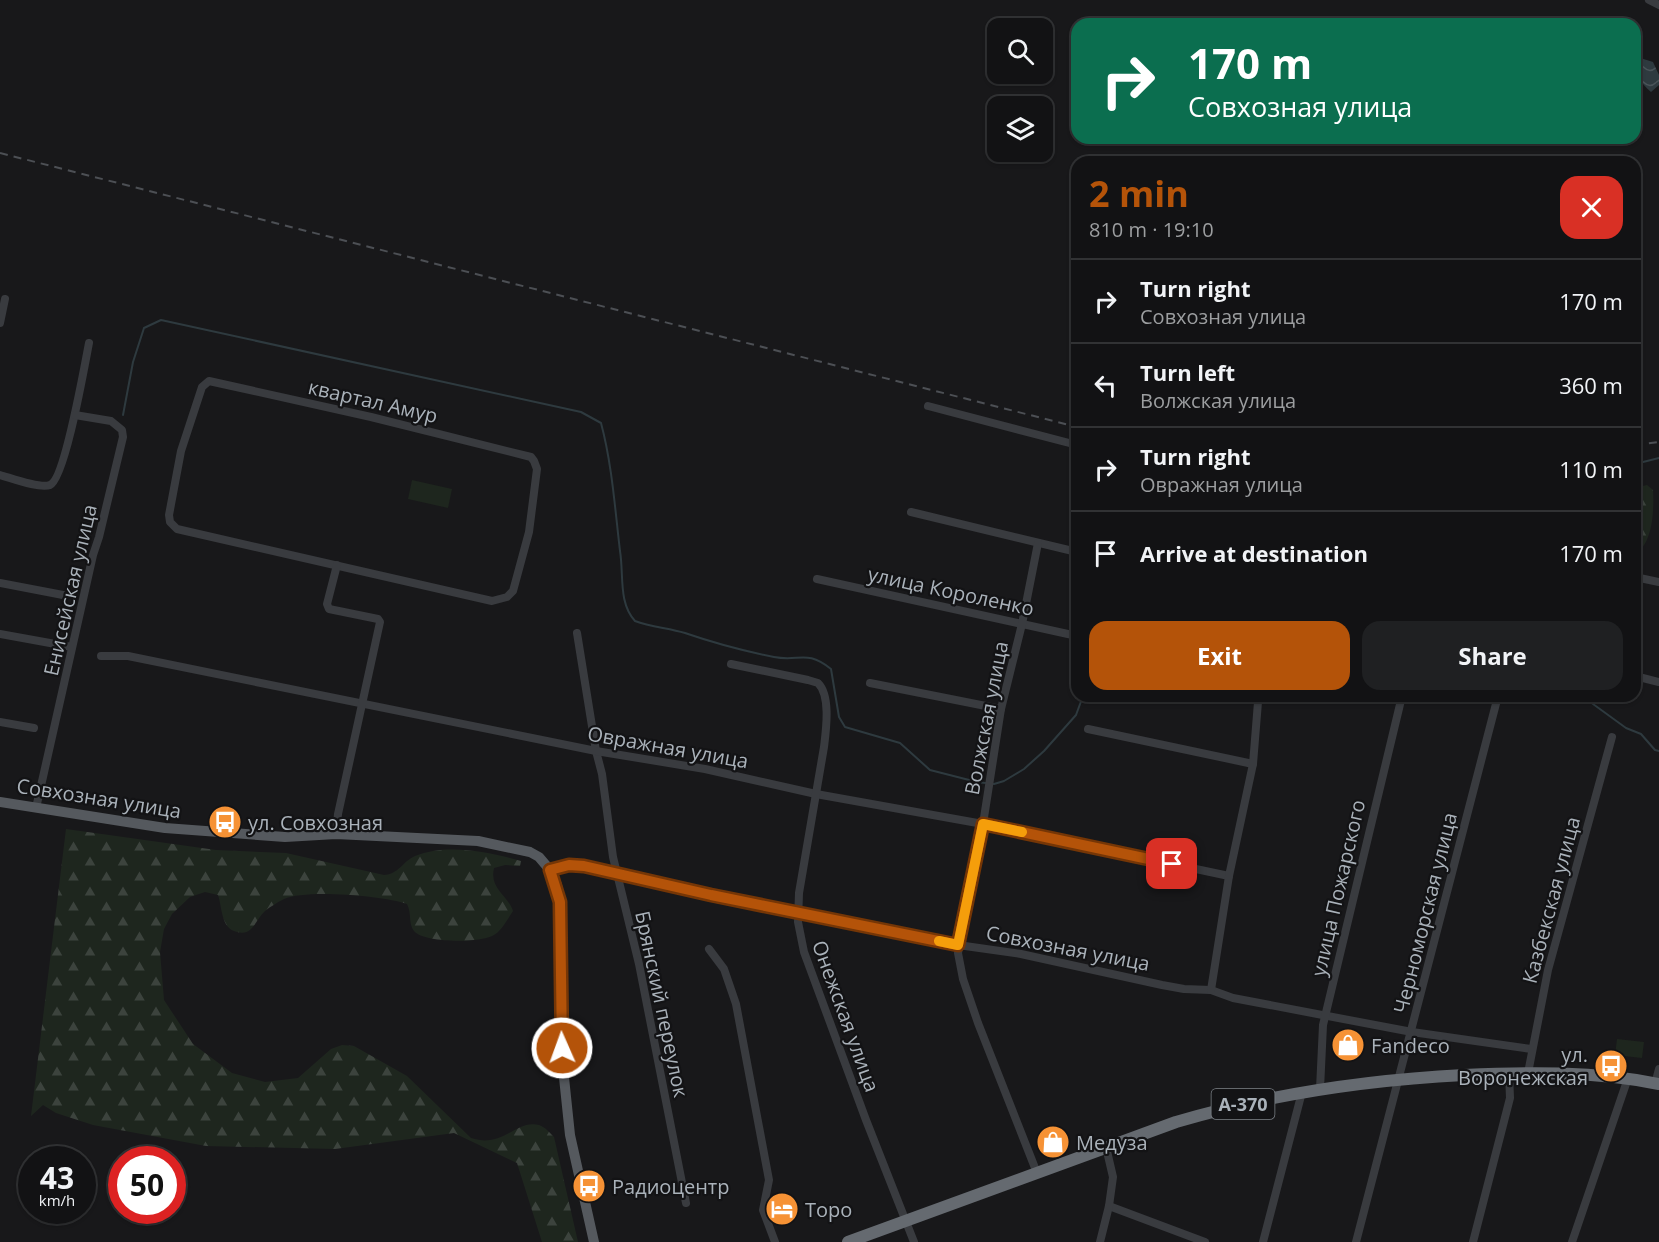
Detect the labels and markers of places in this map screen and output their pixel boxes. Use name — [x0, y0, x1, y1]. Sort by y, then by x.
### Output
bus stop icon: ул. Совхозная — [207, 804, 243, 840]
place label: ул. Совхозная — [248, 809, 383, 836]
pin — [1146, 838, 1197, 889]
shop icon: Fandeco — [1330, 1027, 1366, 1063]
place label: Fandeco — [1371, 1032, 1450, 1059]
place label: ул. Воронежская — [1458, 1041, 1588, 1091]
bus stop icon: ул. Воронежская — [1593, 1048, 1629, 1084]
shop icon: Медуза — [1035, 1124, 1071, 1160]
place label: Медуза — [1076, 1129, 1148, 1156]
bus stop icon: Радиоцентр — [571, 1168, 607, 1204]
place label: Радиоцентр — [612, 1173, 729, 1200]
hotel icon: Торо — [764, 1191, 800, 1227]
place label: Торо — [805, 1196, 852, 1223]

